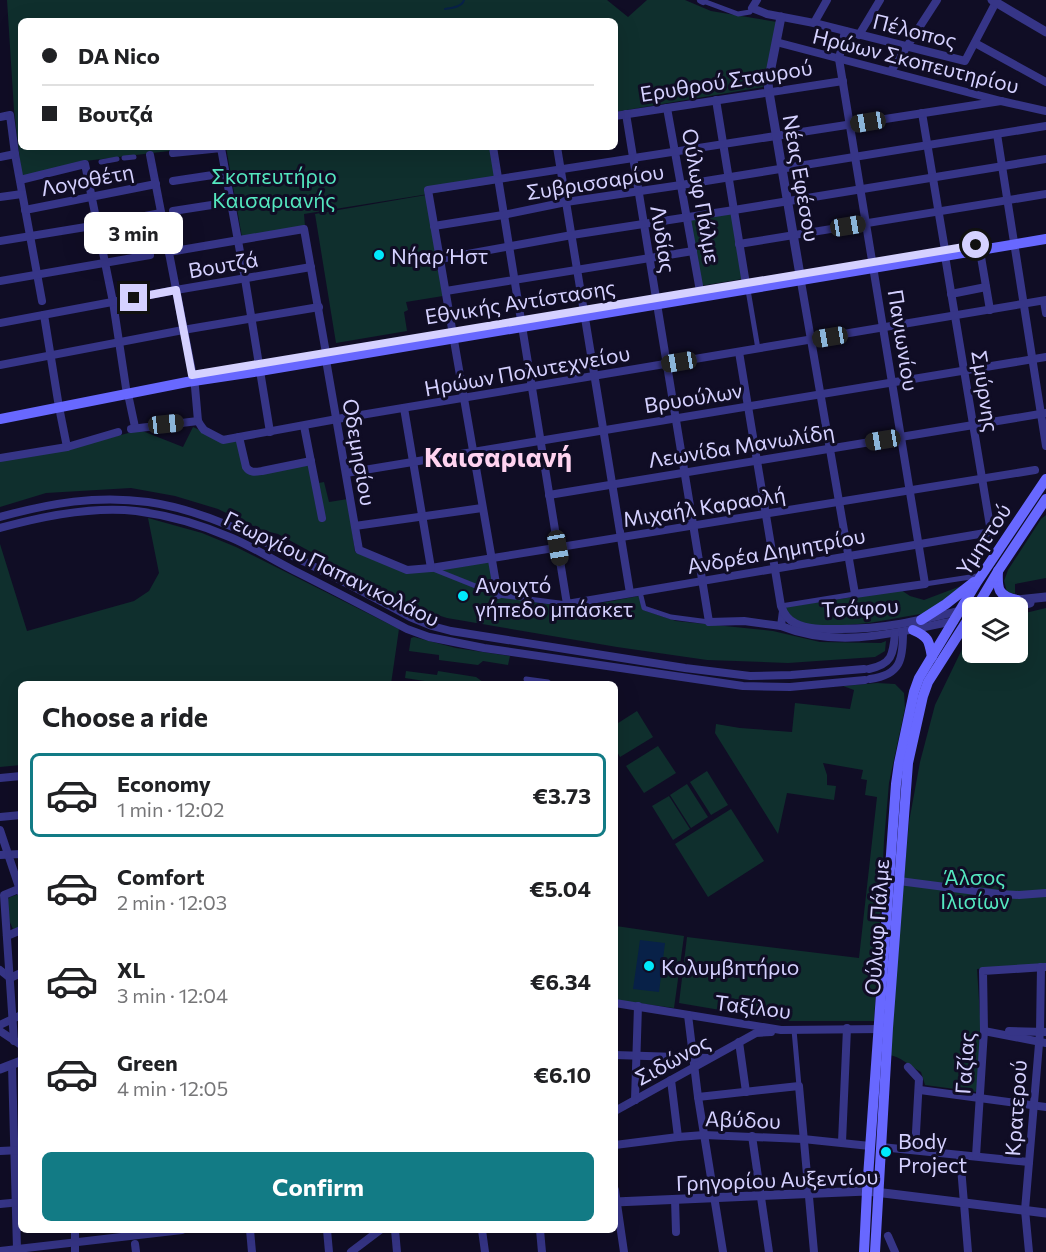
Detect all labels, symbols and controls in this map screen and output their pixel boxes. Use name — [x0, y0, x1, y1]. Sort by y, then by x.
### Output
street label: Πέλοπος — [871, 8, 959, 52]
street label: Ηρώων Σκοπευτηρίου — [810, 22, 1022, 98]
text: DA Nico — [78, 42, 160, 69]
street label: Ερυθρού Σταυρού — [638, 54, 814, 106]
text: Βουτζά — [78, 100, 153, 127]
car — [849, 110, 887, 134]
street label: Νέας Εφέσου — [778, 112, 826, 244]
street label: Ούλωφ Πάλμε — [678, 126, 726, 266]
street label: Λογοθέτη — [38, 158, 136, 200]
street label: Συβρισσαρίου — [524, 158, 666, 204]
park label: Σκοπευτήριο Καισαριανής — [211, 163, 337, 212]
street label: Λυδίας — [646, 203, 682, 275]
callout: 3 min — [84, 211, 184, 253]
car — [829, 214, 867, 238]
text: 3 min — [108, 221, 159, 245]
route start — [962, 231, 989, 258]
place label: Νήαρ Ήστ — [391, 243, 488, 268]
street label: Βουτζά — [186, 246, 260, 282]
marker: Νήαρ Ήστ — [372, 248, 386, 262]
street label: Εθνικής Αντίστασης — [423, 274, 617, 328]
route end — [120, 284, 147, 311]
street label: Πανιωνίου — [884, 287, 924, 393]
car — [811, 325, 849, 349]
street label: Ηρώων Πολυτεχνείου — [422, 340, 632, 400]
street label: Σμύρνης — [967, 348, 1005, 434]
car — [660, 350, 698, 374]
street label: Βρυούλων — [642, 377, 744, 417]
street label: Οδεμησίου — [338, 397, 382, 507]
car — [147, 413, 185, 435]
street label: Λεωνίδα Μανωλίδη — [646, 418, 836, 472]
car — [864, 428, 902, 452]
district label: Καισαριανή — [424, 440, 572, 473]
street label: Μιχαήλ Καραολή — [621, 481, 787, 531]
street label: Υμηττού — [950, 498, 1016, 580]
street label: Γεωργίου Παπανικολάου — [220, 505, 444, 631]
street label: Ανδρέα Δημητρίου — [685, 522, 867, 578]
car — [546, 529, 570, 567]
place label: Ανοιχτό γήπεδο μπάσκετ — [475, 572, 633, 621]
marker: Ανοιχτό γήπεδο μπάσκετ — [456, 589, 470, 603]
street label: Τσάφου — [821, 592, 899, 622]
map controls — [962, 597, 1028, 663]
button: layers — [962, 597, 1028, 663]
text: Choose a ride — [42, 700, 208, 733]
icon: car — [45, 768, 99, 822]
text: Economy — [117, 770, 211, 797]
text: €3.73 — [532, 782, 591, 809]
text: 1 min · 12:02 — [117, 797, 224, 821]
street label: Ούλωφ Πάλμε — [859, 858, 893, 996]
icon: car — [45, 861, 99, 915]
text: Comfort — [117, 863, 205, 890]
park label: Άλσος Ιλισίων — [940, 864, 1010, 913]
text: €5.04 — [529, 875, 591, 902]
text: 2 min · 12:03 — [117, 890, 227, 914]
icon: car — [45, 954, 99, 1008]
place label: Κολυμβητήριο — [661, 954, 799, 979]
text: XL — [117, 956, 145, 983]
marker: Κολυμβητήριο — [642, 959, 656, 973]
text: €6.34 — [530, 968, 591, 995]
text: 3 min · 12:04 — [117, 983, 228, 1007]
street label: Ταξίλου — [714, 989, 792, 1023]
street label: Σιδώνος — [630, 1028, 714, 1090]
street label: Γαζίας — [949, 1031, 979, 1095]
icon: car — [45, 1047, 99, 1101]
text: Green — [117, 1049, 178, 1076]
street label: Κρατερού — [999, 1059, 1031, 1157]
text: €6.10 — [533, 1061, 591, 1088]
text: 4 min · 12:05 — [117, 1076, 228, 1100]
street label: Αβύδου — [705, 1105, 781, 1133]
place label: Body Project — [898, 1128, 967, 1177]
marker: Body Project — [879, 1145, 893, 1159]
button: Confirm — [42, 1152, 594, 1221]
street label: Γρηγορίου Αυξεντίου — [675, 1163, 879, 1195]

